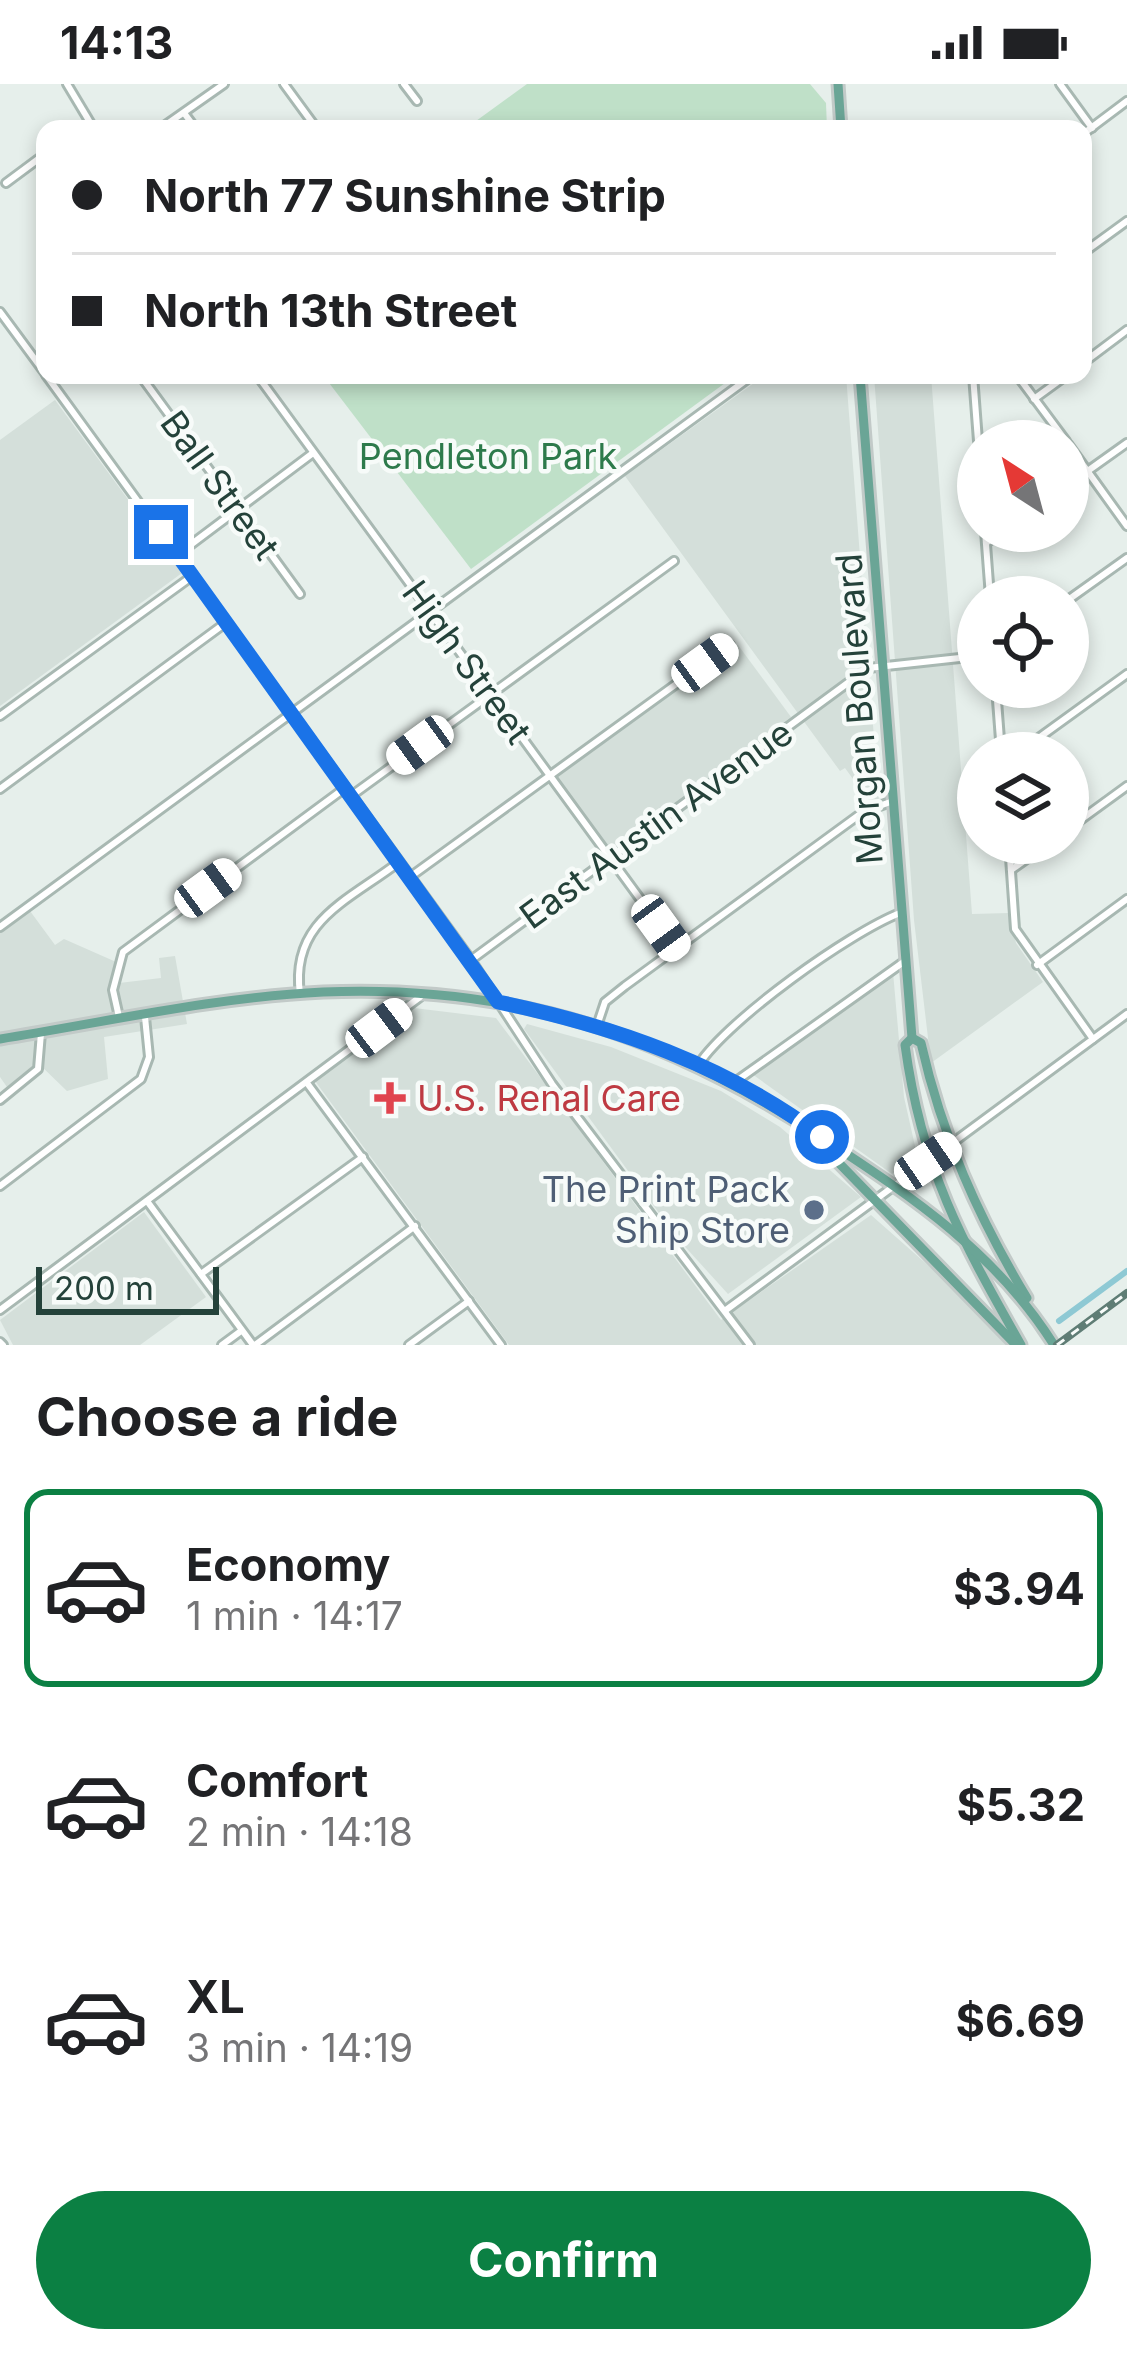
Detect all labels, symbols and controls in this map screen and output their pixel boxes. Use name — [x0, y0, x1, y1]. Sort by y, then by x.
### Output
text: 14:13 — [60, 15, 173, 70]
text: North 77 Sunshine Strip — [144, 168, 666, 223]
text: North 13th Street — [144, 283, 517, 338]
street label: Ball Street — [151, 402, 289, 568]
north arrow — [957, 420, 1089, 552]
map controls — [957, 420, 1089, 864]
park label: Pendleton Park — [359, 434, 617, 478]
route end — [134, 505, 188, 559]
street label: Morgan Boulevard — [826, 552, 892, 866]
street label: High Street — [393, 572, 541, 752]
button: locate — [957, 576, 1089, 708]
car — [665, 627, 745, 699]
car — [380, 709, 460, 781]
street label: East Austin Avenue — [511, 710, 801, 938]
button: layers — [957, 732, 1089, 864]
car — [168, 852, 248, 924]
car — [625, 888, 697, 968]
car — [339, 992, 419, 1064]
place label: U.S. Renal Care — [417, 1076, 681, 1120]
marker: U.S. Renal Care — [374, 1082, 406, 1114]
route start — [795, 1110, 849, 1164]
car — [888, 1126, 968, 1196]
place label: The Print Pack Ship Store — [542, 1167, 790, 1252]
marker: The Print Pack Ship Store — [801, 1197, 827, 1223]
scale bar — [36, 1261, 219, 1314]
text: 200 m — [54, 1268, 154, 1308]
text: Choose a ride — [36, 1384, 398, 1449]
icon: car — [42, 1534, 150, 1642]
text: Economy — [186, 1537, 390, 1592]
text: $3.94 — [953, 1561, 1085, 1616]
text: 1 min · 14:17 — [186, 1592, 403, 1639]
icon: car — [42, 1750, 150, 1858]
text: Comfort — [186, 1753, 368, 1808]
text: $5.32 — [956, 1777, 1085, 1832]
text: 2 min · 14:18 — [186, 1808, 413, 1855]
icon: car — [42, 1966, 150, 2074]
text: XL — [186, 1969, 245, 2024]
text: $6.69 — [955, 1993, 1085, 2048]
text: 3 min · 14:19 — [186, 2024, 413, 2071]
button: Confirm — [36, 2191, 1091, 2329]

